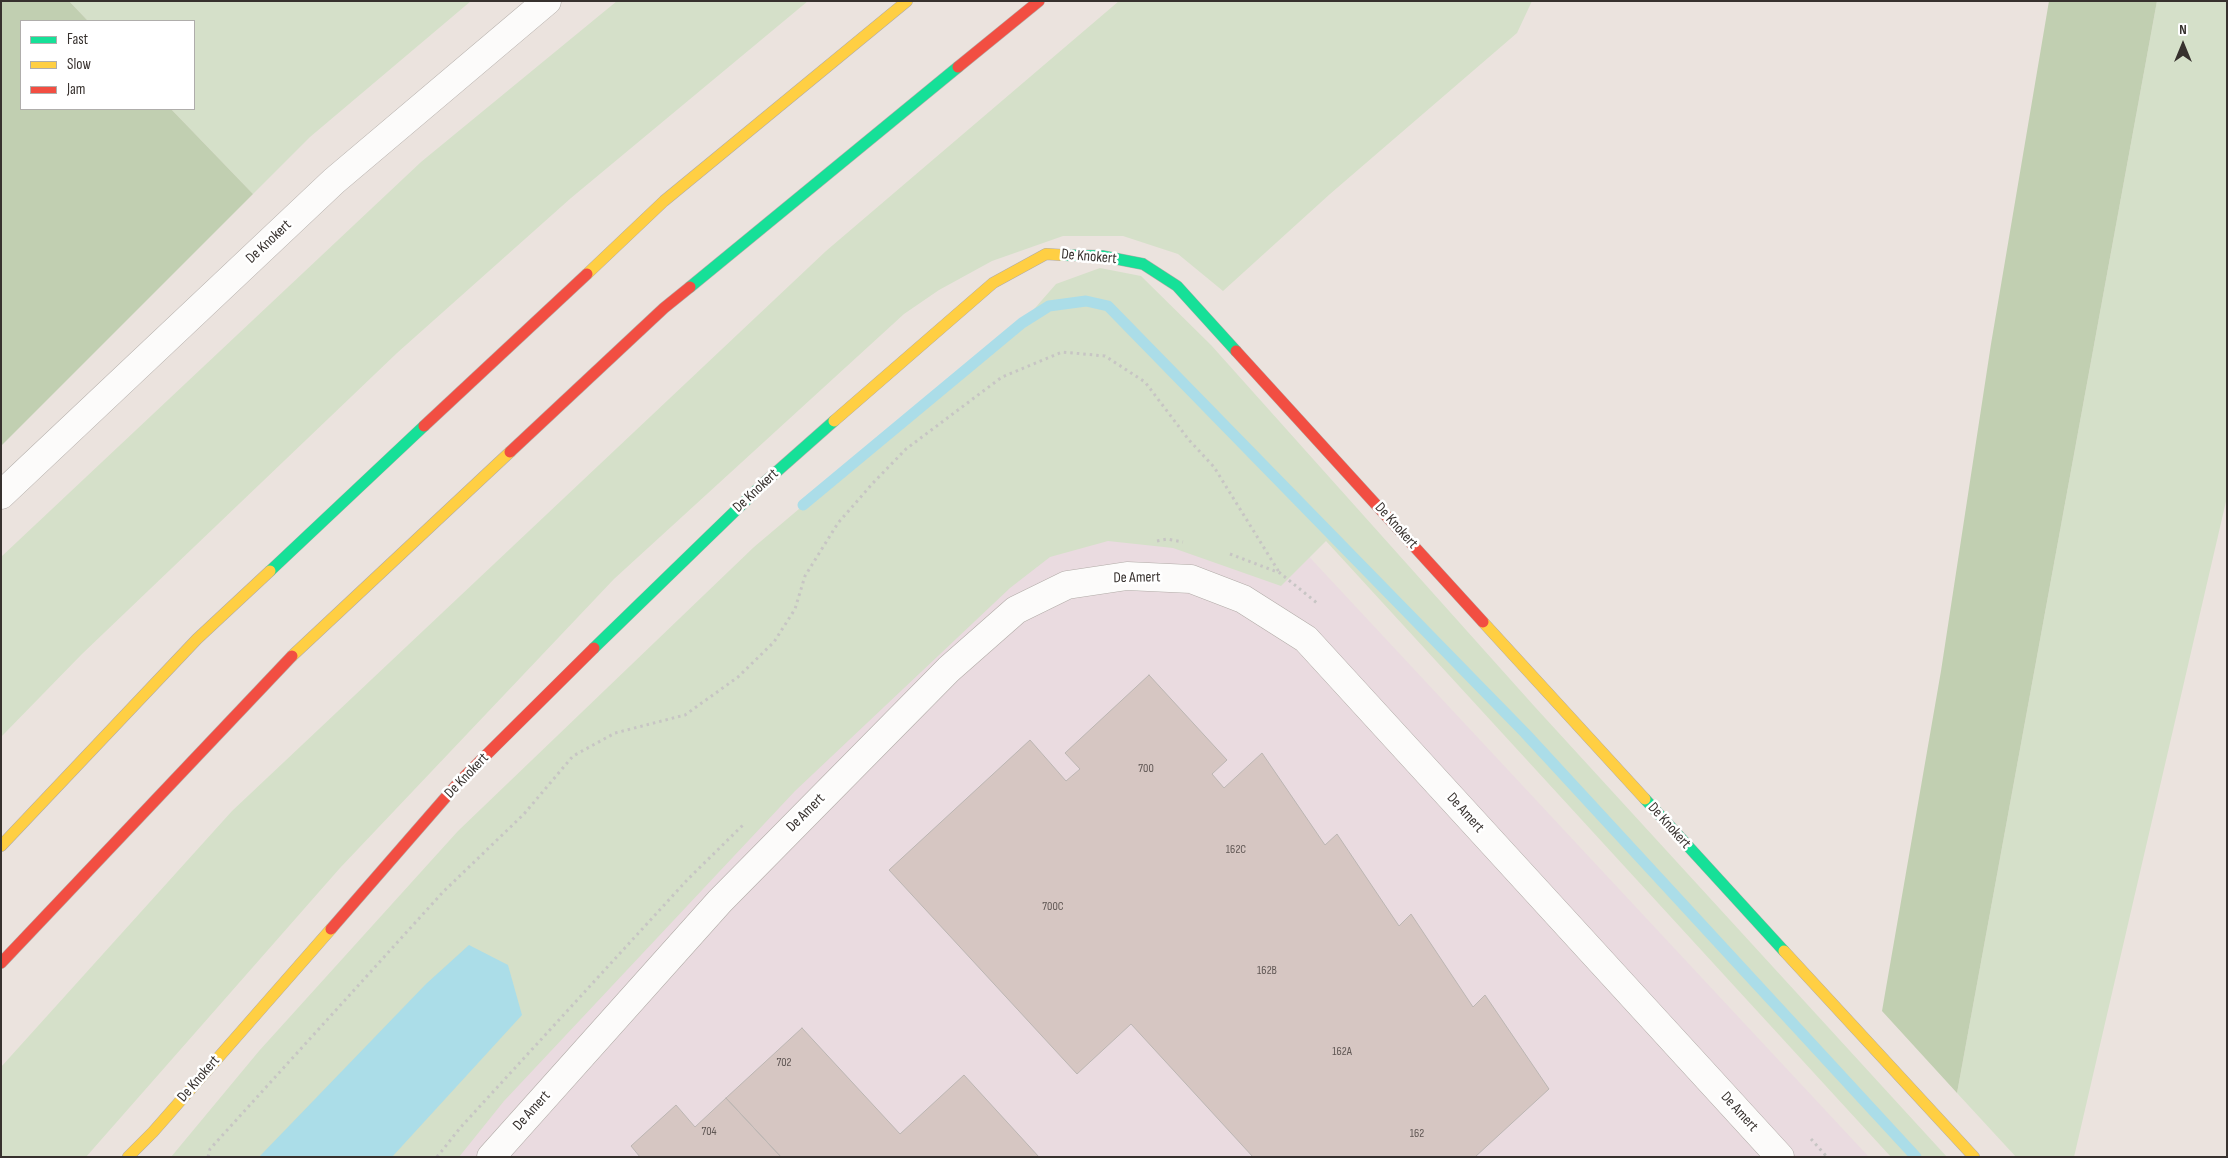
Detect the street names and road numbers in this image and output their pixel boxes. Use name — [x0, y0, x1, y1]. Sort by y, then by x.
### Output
street label: De Knokert — [242, 216, 296, 268]
street label: De Knokert — [1060, 246, 1118, 268]
street label: De Knokert — [729, 465, 783, 517]
street label: De Knokert — [1371, 499, 1421, 553]
street label: De Amert — [1113, 569, 1161, 587]
street label: De Knokert — [441, 750, 493, 802]
street label: De Amert — [1443, 789, 1487, 837]
street label: De Amert — [783, 790, 829, 836]
street label: De Knokert — [1644, 799, 1694, 853]
street label: De Knokert — [174, 1052, 224, 1106]
street label: De Amert — [510, 1087, 554, 1135]
street label: De Amert — [1717, 1088, 1761, 1136]

